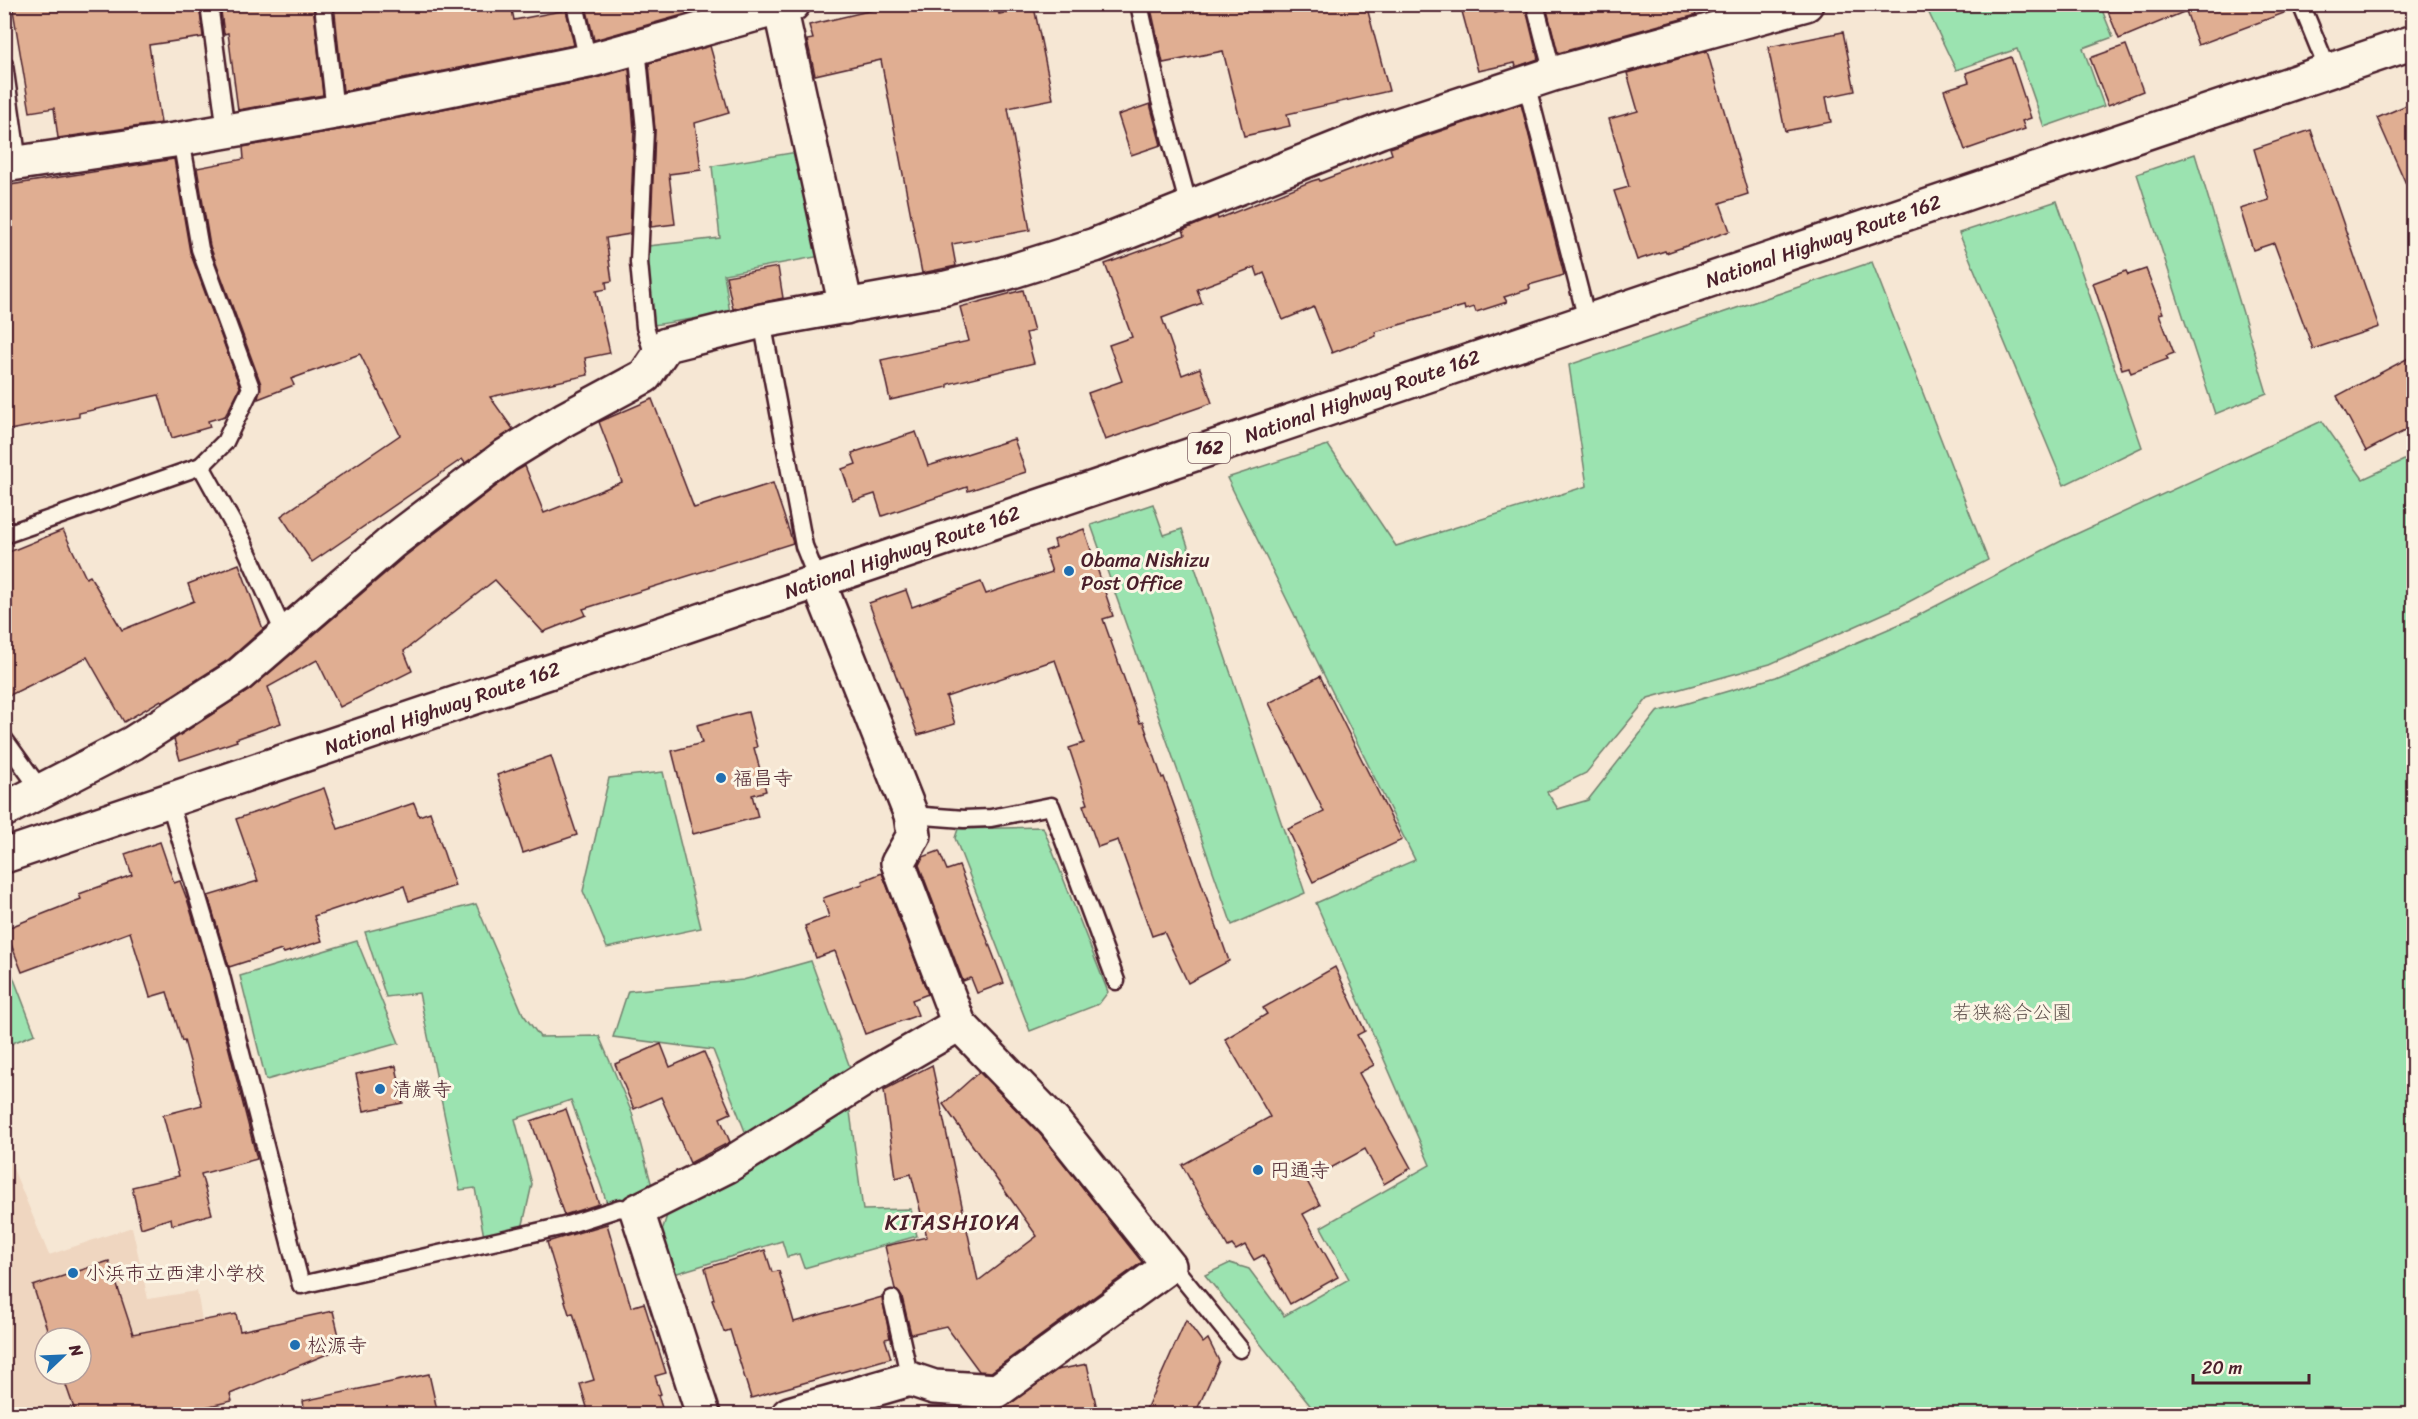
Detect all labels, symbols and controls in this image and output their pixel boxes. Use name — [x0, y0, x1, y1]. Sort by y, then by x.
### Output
street label: National Highway Route 162 — [1700, 184, 1946, 298]
street label: National Highway Route 162 — [1239, 339, 1485, 453]
road number: 162 — [1188, 433, 1230, 463]
street label: National Highway Route 162 — [779, 495, 1025, 609]
place label: Obama Nishizu Post Office — [1081, 543, 1210, 601]
marker: Obama Nishizu Post Office — [1062, 564, 1076, 578]
street label: National Highway Route 162 — [319, 651, 565, 765]
place label: 福昌寺 — [733, 761, 793, 796]
marker: 福昌寺 — [714, 771, 728, 785]
park label: 若狭総合公園 — [1952, 995, 2072, 1030]
place label: 清巌寺 — [392, 1072, 452, 1107]
marker: 清巌寺 — [373, 1082, 387, 1096]
place label: 円通寺 — [1270, 1153, 1330, 1188]
marker: 円通寺 — [1251, 1163, 1265, 1177]
district label: KITASHIOYA — [885, 1203, 1021, 1242]
place label: 小浜市立西津小学校 — [85, 1256, 265, 1291]
marker: 小浜市立西津小学校 — [66, 1266, 80, 1280]
north arrow — [33, 1326, 93, 1386]
place label: 松源寺 — [307, 1328, 367, 1363]
marker: 松源寺 — [288, 1338, 302, 1352]
text: N — [60, 1339, 92, 1362]
scale bar — [2193, 1347, 2308, 1385]
text: 20 m — [2202, 1352, 2242, 1384]

